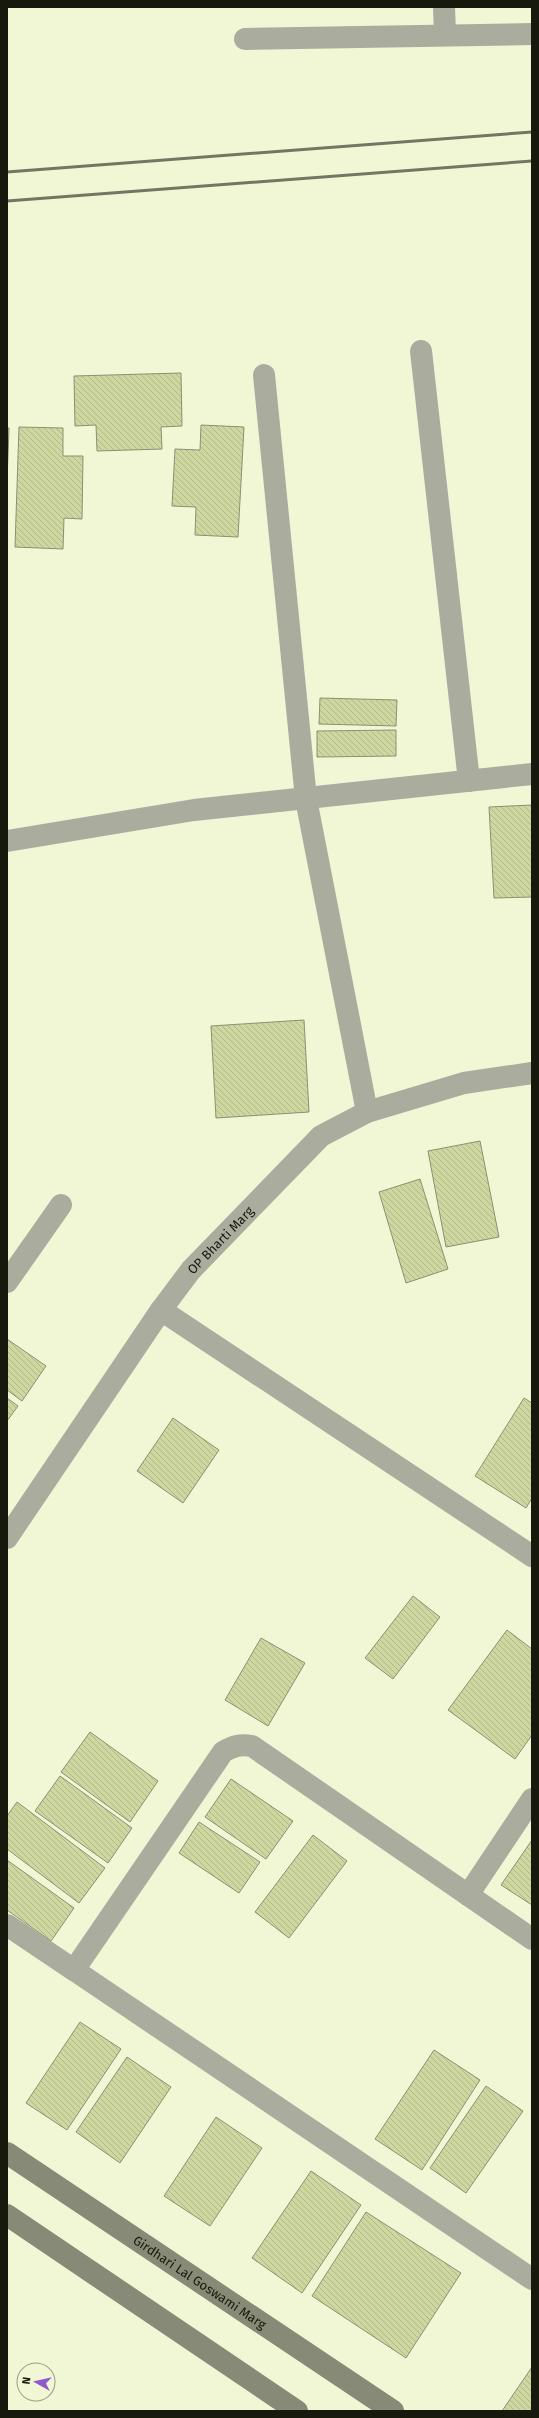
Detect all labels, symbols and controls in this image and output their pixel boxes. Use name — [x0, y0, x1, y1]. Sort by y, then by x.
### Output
street label: OP Bharti Marg — [184, 1203, 257, 1277]
street label: Girdhari Lal Goswami Marg — [130, 2233, 269, 2332]
north arrow — [16, 2362, 56, 2402]
text: N — [20, 2376, 34, 2385]

